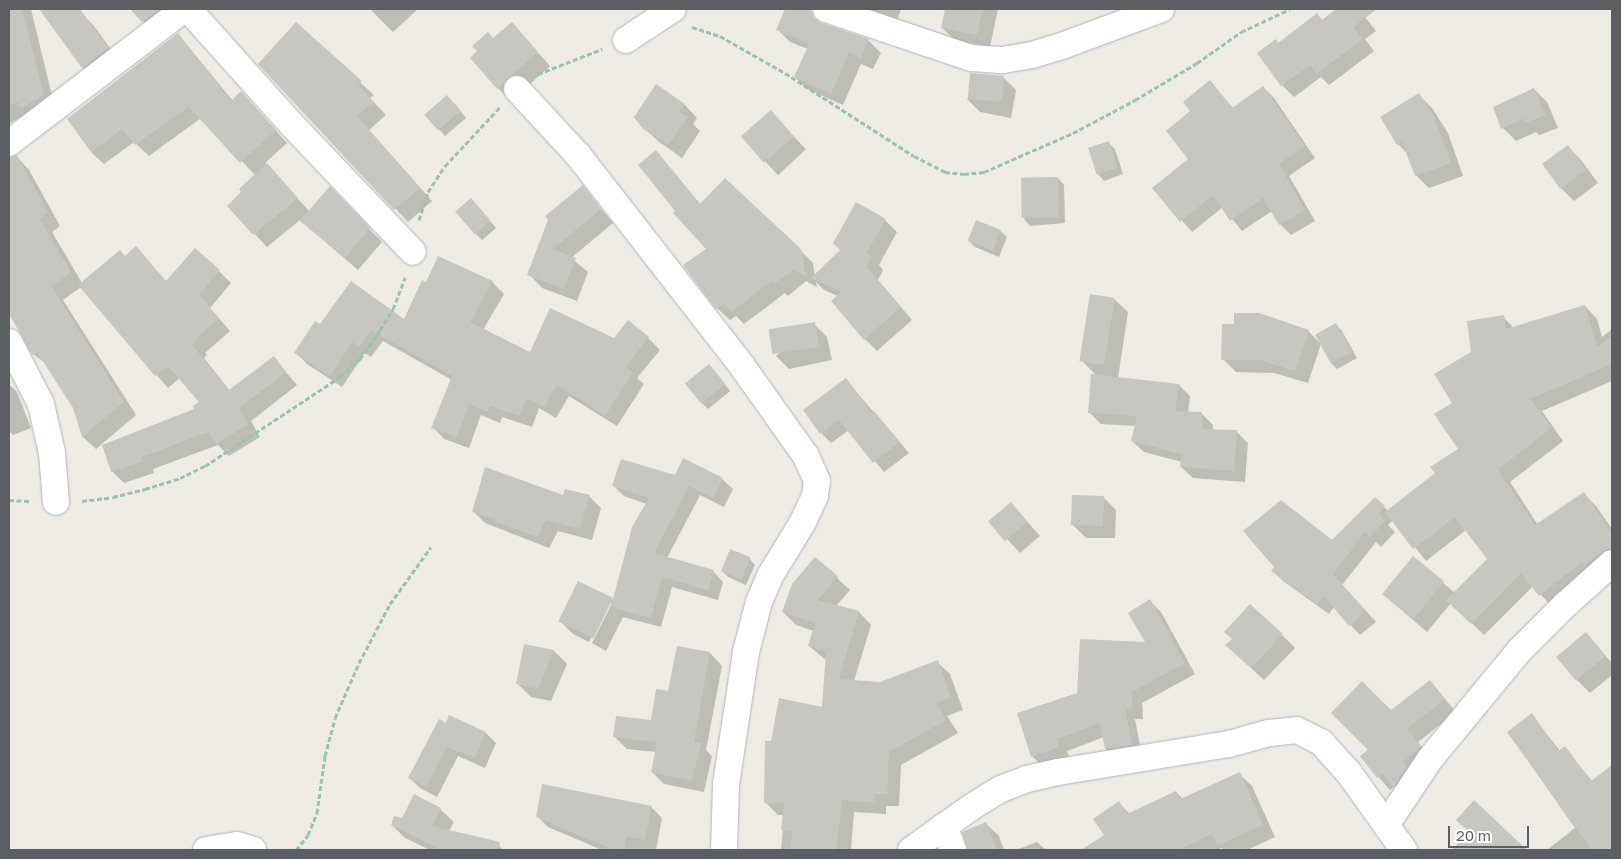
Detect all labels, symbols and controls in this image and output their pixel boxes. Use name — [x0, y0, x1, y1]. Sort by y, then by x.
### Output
scale bar — [1451, 816, 1532, 848]
text: 20 m — [1456, 826, 1491, 844]

